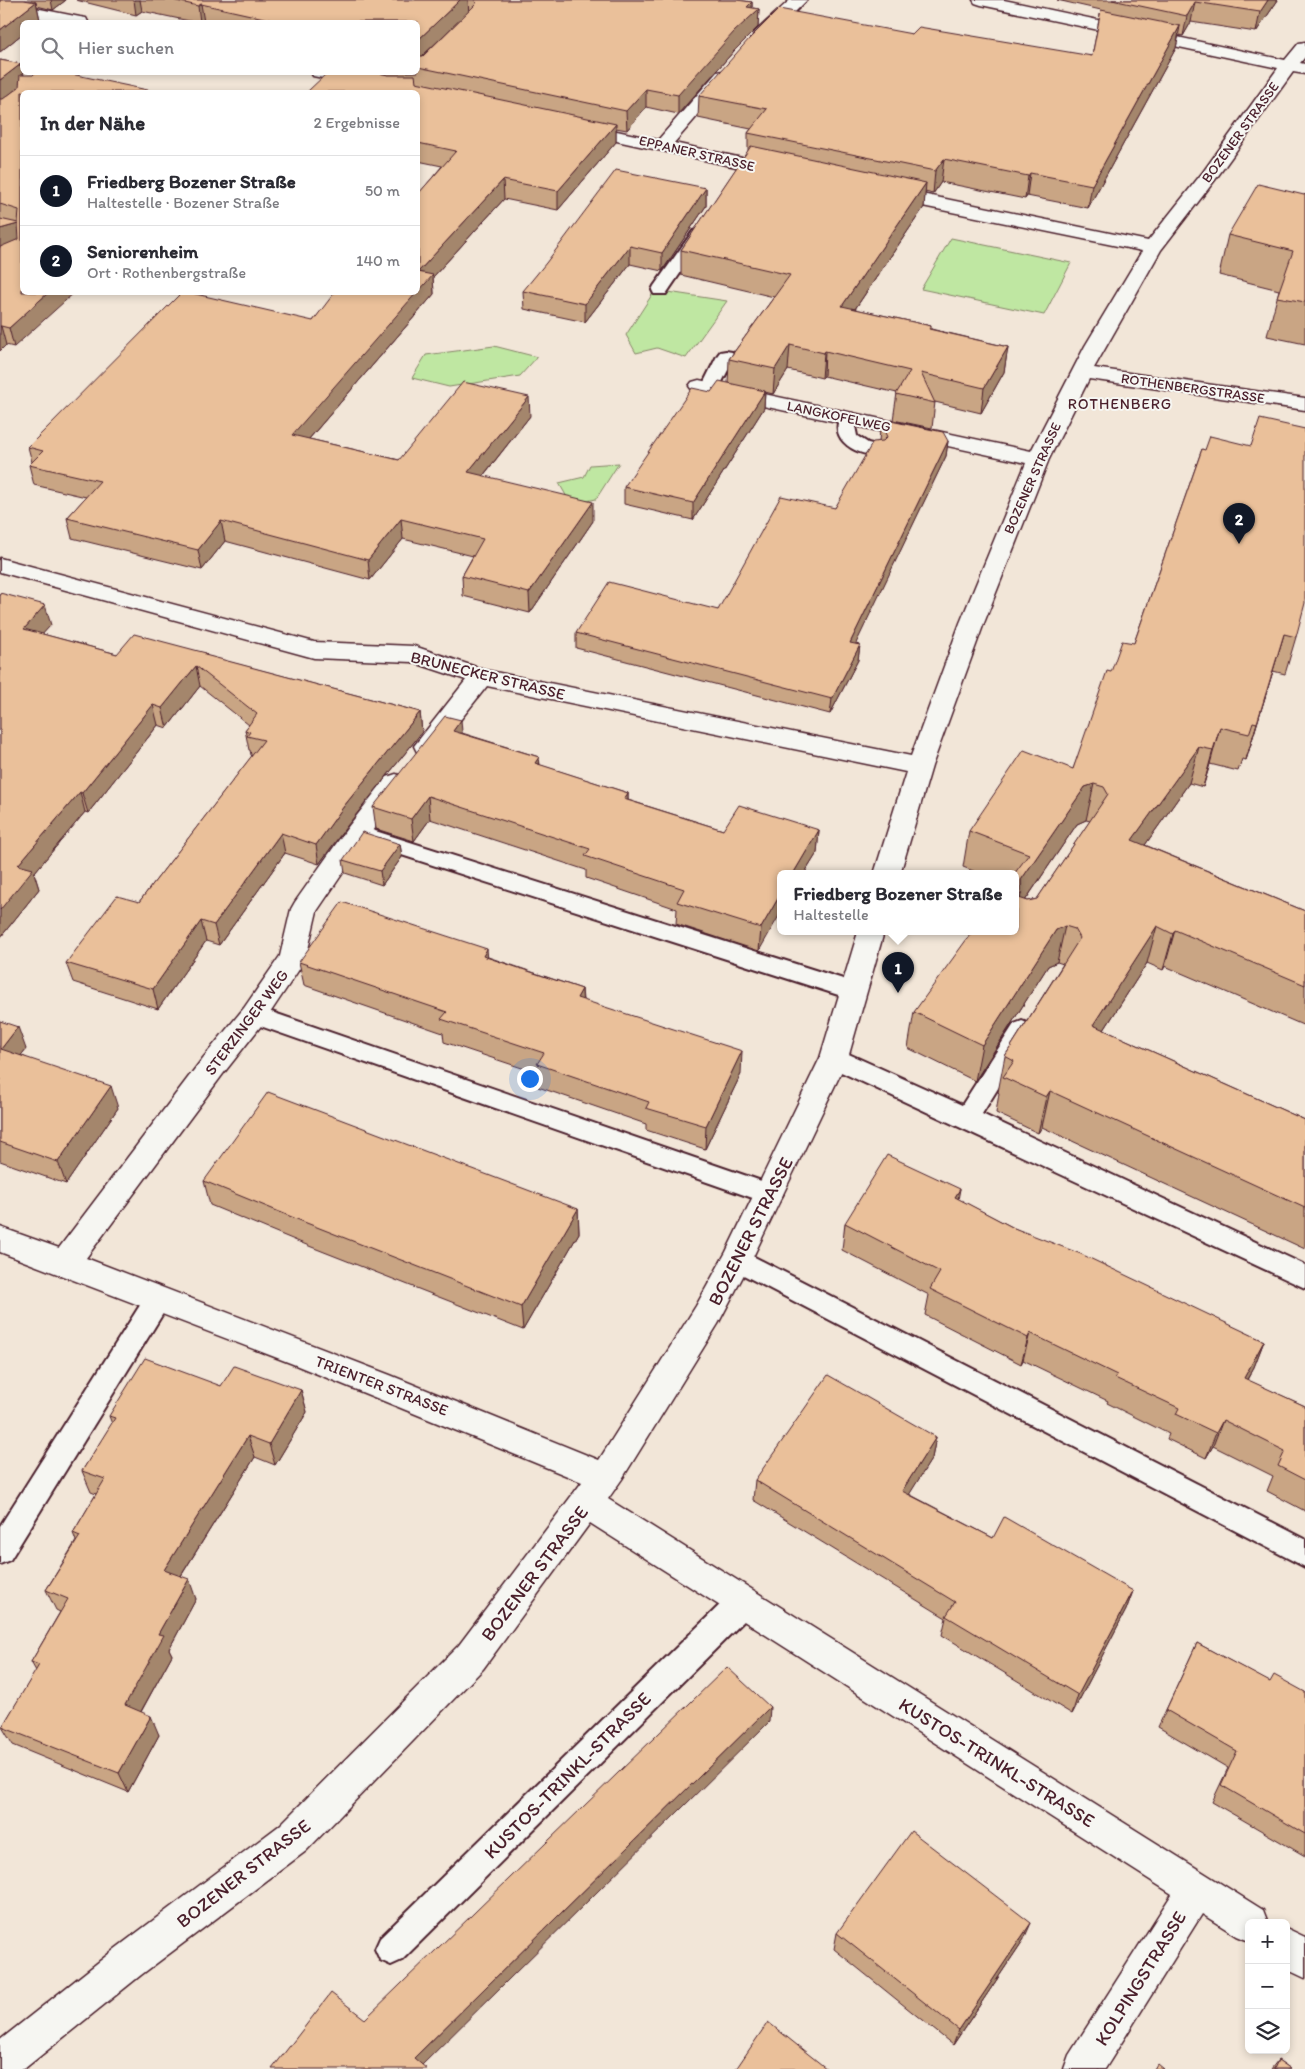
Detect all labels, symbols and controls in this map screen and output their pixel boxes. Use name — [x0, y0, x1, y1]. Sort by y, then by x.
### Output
search box — [20, 20, 420, 75]
icon: search — [38, 34, 66, 62]
text: Hier suchen — [78, 36, 174, 59]
street label: BOZENER STRASSE — [1198, 78, 1283, 186]
text: In der Nähe — [40, 110, 145, 135]
text: 2 Ergebnisse — [314, 113, 400, 132]
street label: EPPANER STRASSE — [637, 132, 757, 175]
text: Friedberg Bozener Straße — [87, 170, 296, 193]
text: 1 — [52, 181, 60, 200]
text: 50 m — [365, 181, 400, 200]
text: Haltestelle · Bozener Straße — [87, 193, 280, 212]
text: Seniorenheim — [87, 240, 198, 263]
text: 2 — [52, 251, 60, 270]
text: 140 m — [356, 251, 400, 270]
text: Ort · Rothenbergstraße — [87, 263, 246, 282]
street label: ROTHENBERGSTRASSE — [1120, 370, 1266, 406]
district label: ROTHENBERG — [1066, 395, 1174, 413]
street label: LANGKOFELWEG — [785, 397, 892, 436]
street label: BOZENER STRASSE — [1000, 420, 1065, 537]
pin: 2 — [1223, 503, 1255, 544]
street label: BRUNECKER STRASSE — [409, 647, 567, 704]
popup — [777, 870, 1019, 935]
text: Friedberg Bozener Straße — [794, 882, 1002, 905]
text: Haltestelle — [794, 905, 869, 924]
pin: 1 — [882, 952, 914, 993]
street label: STERZINGER WEG — [200, 966, 292, 1079]
your location — [517, 1066, 543, 1092]
street label: BOZENER STRASSE — [703, 1153, 798, 1309]
street label: TRIENTER STRASSE — [313, 1351, 451, 1420]
street label: BOZENER STRASSE — [476, 1501, 593, 1646]
street label: KUSTOS-TRINKL-STRASSE — [479, 1687, 656, 1864]
street label: KUSTOS-TRINKL-STRASSE — [895, 1693, 1099, 1832]
street label: BOZENER STRASSE — [172, 1814, 315, 1933]
street label: KOLPINGSTRASSE — [1090, 1907, 1191, 2050]
map controls — [1245, 1919, 1290, 2054]
button: + — [1245, 1919, 1290, 1964]
button: − — [1245, 1964, 1290, 2009]
button: layers — [1245, 2009, 1290, 2054]

